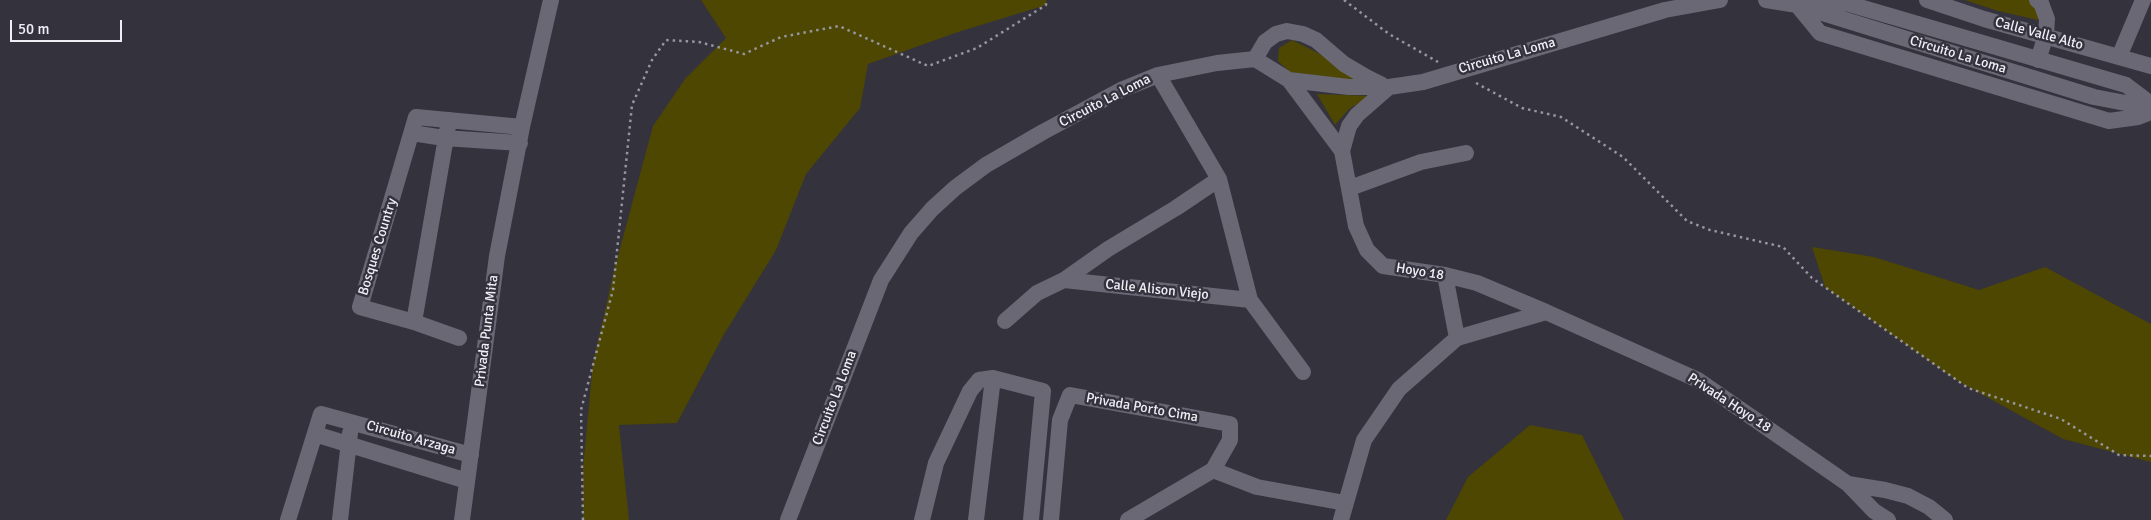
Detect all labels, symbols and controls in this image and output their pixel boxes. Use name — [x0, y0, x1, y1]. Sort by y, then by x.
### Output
scale bar — [12, 10, 125, 42]
street label: Calle Valle Alto — [1993, 14, 2085, 54]
text: 50 m — [18, 20, 49, 38]
street label: Circuito La Loma — [1908, 32, 2008, 78]
street label: Circuito La Loma — [1457, 34, 1557, 78]
street label: Circuito La Loma — [1057, 71, 1153, 131]
street label: Bosques Country — [355, 196, 401, 298]
street label: Hoyo 18 — [1395, 260, 1445, 284]
street label: Privada Punta Mita — [472, 274, 502, 388]
street label: Calle Alison Viejo — [1104, 276, 1210, 304]
street label: Circuito La Loma — [809, 348, 861, 448]
street label: Privada Hoyo 18 — [1684, 370, 1774, 436]
street label: Privada Porto Cima — [1085, 390, 1199, 426]
street label: Circuito Arzaga — [365, 417, 457, 459]

